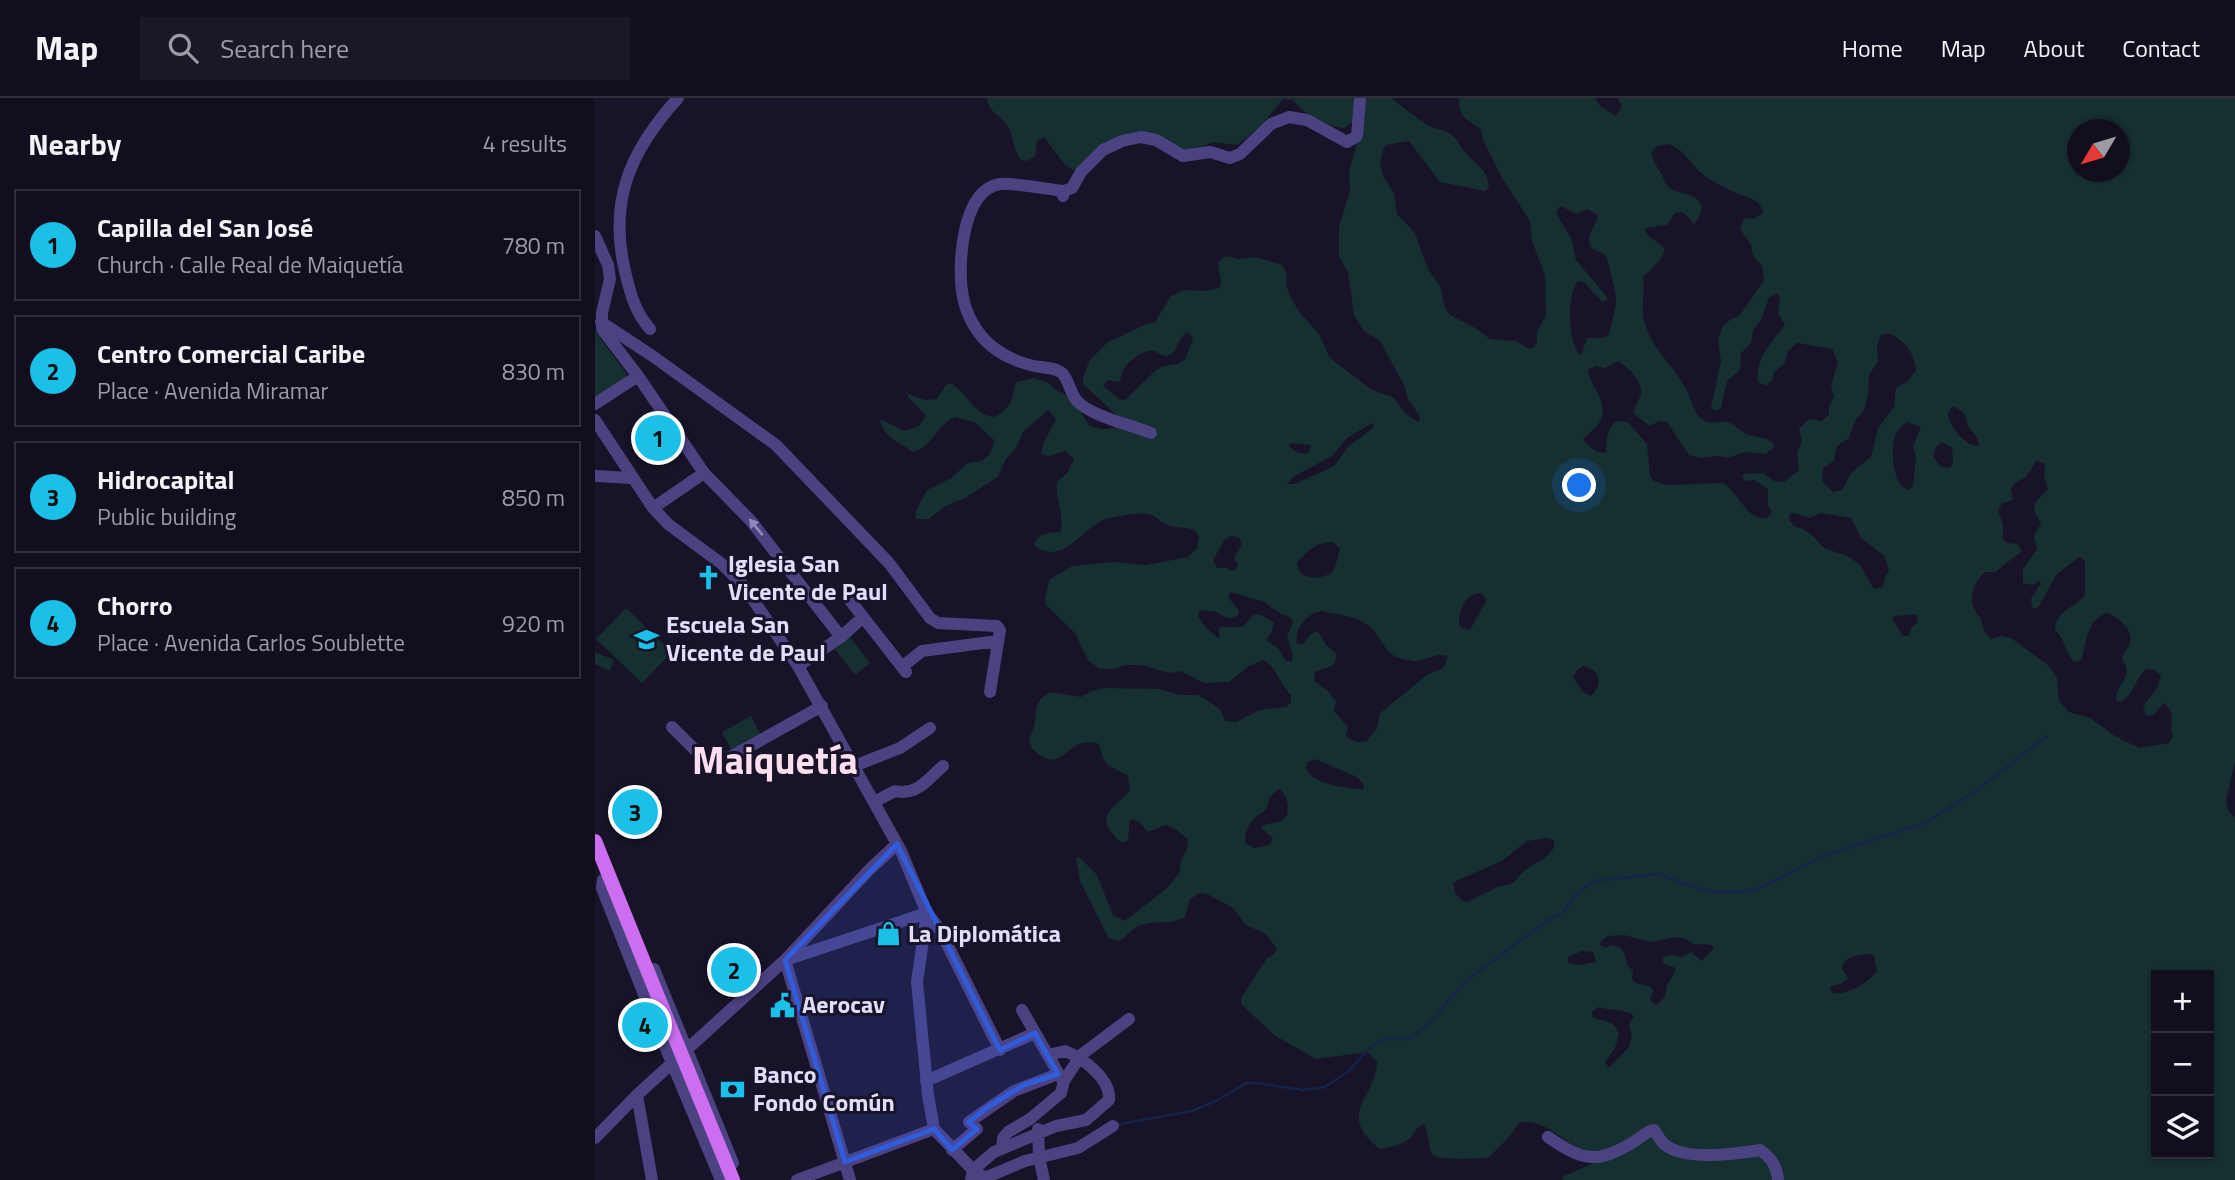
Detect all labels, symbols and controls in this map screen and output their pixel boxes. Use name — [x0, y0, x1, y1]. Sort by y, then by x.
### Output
search box — [140, 17, 630, 80]
text: Map — [35, 23, 98, 73]
icon: search — [164, 29, 202, 67]
text: Search here — [220, 29, 349, 68]
text: Home — [1842, 30, 1903, 66]
text: Map — [1941, 30, 1986, 66]
text: About — [2024, 30, 2084, 66]
text: Contact — [2122, 30, 2200, 66]
north arrow — [2067, 119, 2130, 182]
text: Nearby — [28, 121, 121, 167]
text: 4 results — [483, 126, 567, 161]
text: Capilla del San José — [97, 208, 313, 247]
text: 1 — [47, 228, 59, 263]
text: 780 m — [502, 228, 565, 263]
text: Church · Calle Real de Maiquetía — [97, 247, 403, 282]
text: Centro Comercial Caribe — [97, 334, 365, 373]
text: 2 — [47, 354, 59, 389]
text: 830 m — [502, 354, 565, 389]
text: Place · Avenida Miramar — [97, 373, 329, 408]
pin: 1 — [635, 412, 681, 464]
text: Hidrocapital — [97, 460, 235, 499]
your location — [1562, 468, 1596, 502]
text: 3 — [47, 480, 59, 515]
text: 850 m — [502, 480, 565, 515]
text: Public building — [97, 499, 236, 534]
one-way arrow — [748, 518, 763, 536]
place label: Iglesia San Vicente de Paul — [728, 545, 888, 609]
church icon: Iglesia San Vicente de Paul — [694, 564, 722, 592]
text: Chorro — [97, 586, 173, 625]
text: 4 — [47, 606, 59, 641]
text: 920 m — [502, 606, 565, 641]
place label: Escuela San Vicente de Paul — [666, 606, 826, 670]
text: Place · Avenida Carlos Soublette — [97, 625, 405, 660]
school or university icon: Escuela San Vicente de Paul — [632, 625, 660, 653]
district label: Maiquetía — [692, 731, 858, 789]
pin: 3 — [612, 786, 658, 838]
place label: La Diplomática — [908, 915, 1061, 951]
shop icon: La Diplomática — [874, 920, 902, 948]
pin: 2 — [711, 944, 757, 996]
map controls — [2151, 970, 2214, 1159]
button: + — [2151, 970, 2214, 1033]
place label: Aerocav — [802, 986, 885, 1022]
public building icon: Aerocav — [768, 991, 796, 1019]
pin: 4 — [622, 999, 668, 1051]
button: − — [2151, 1033, 2214, 1096]
place label: Banco Fondo Común — [753, 1056, 895, 1120]
bank icon: Banco Fondo Común — [719, 1075, 747, 1103]
button: layers — [2151, 1096, 2214, 1159]

